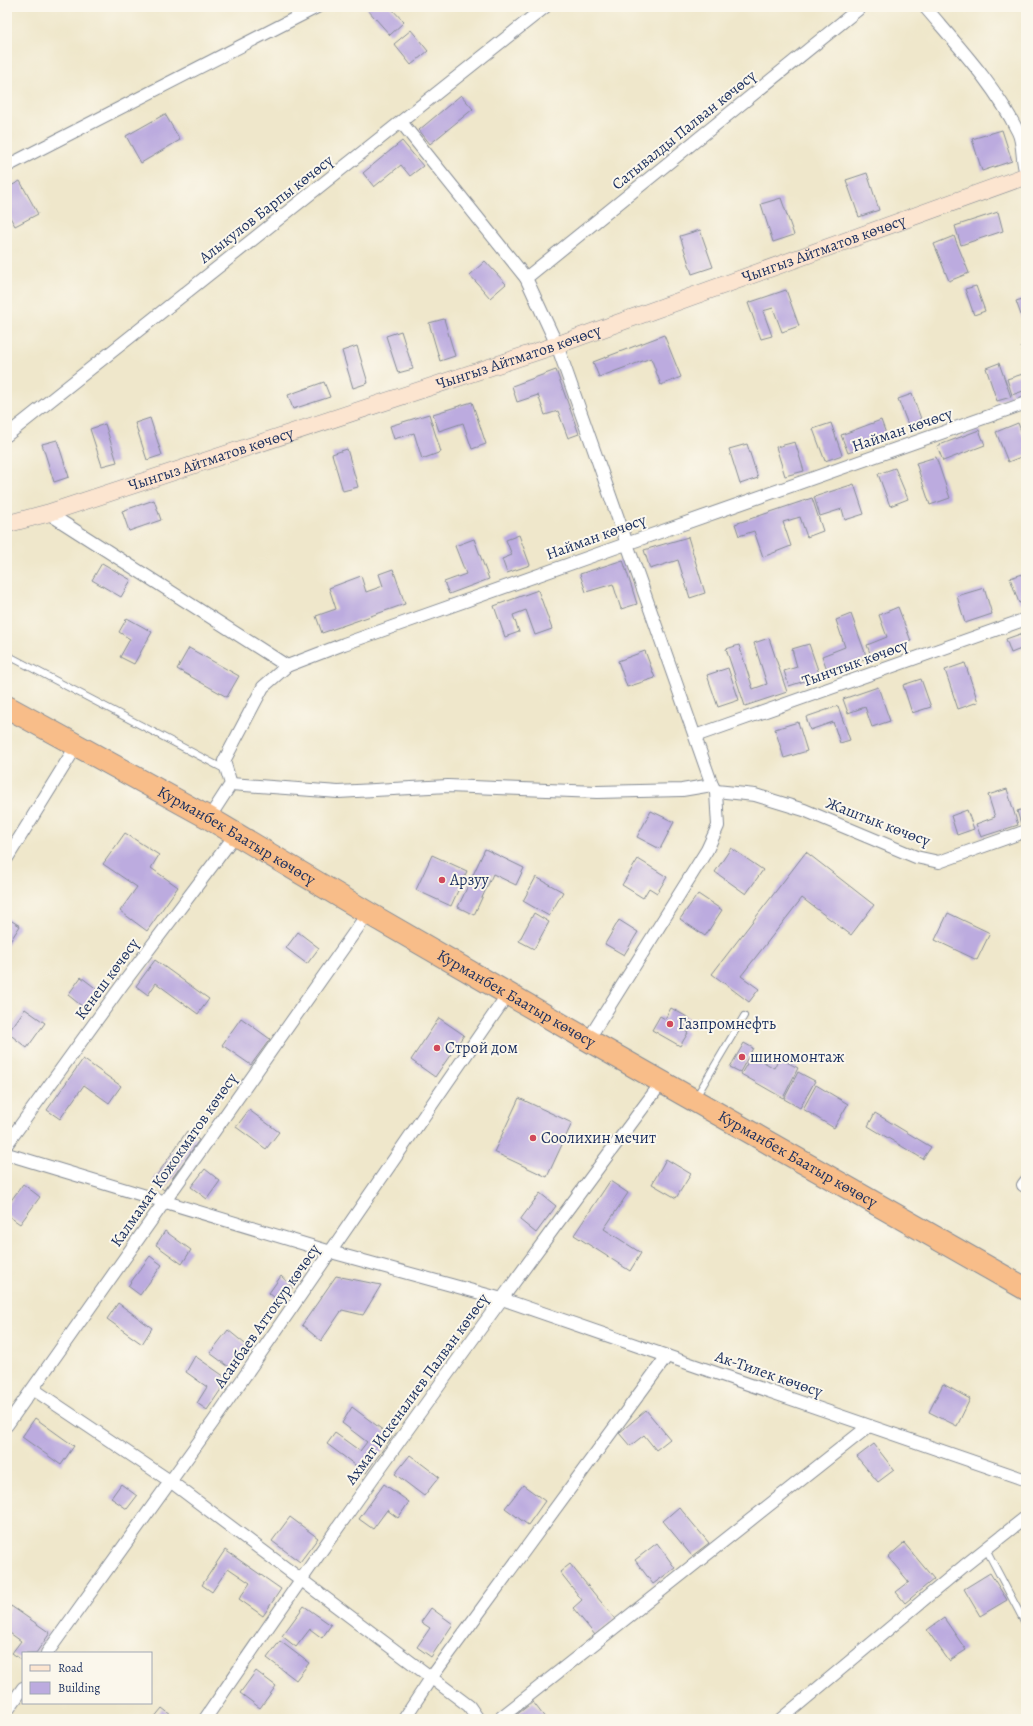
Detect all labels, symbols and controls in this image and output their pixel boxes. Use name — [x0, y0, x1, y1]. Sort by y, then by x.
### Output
street label: Сатывалды Палван көчөсү — [607, 64, 761, 195]
street label: Алыкулов Барпы көчөсү — [194, 149, 338, 269]
street label: Чынгыз Айтматов көчөсү — [739, 209, 909, 289]
street label: Чынгыз Айтматов көчөсү — [433, 319, 605, 395]
street label: Найман көчөсү — [849, 402, 956, 458]
street label: Чынгыз Айтматов көчөсү — [125, 421, 297, 497]
street label: Найман көчөсү — [543, 508, 650, 565]
street label: Тынчтык көчөсү — [799, 633, 912, 692]
street label: Курманбек Баатыр көчөсү — [153, 781, 320, 891]
street label: Жаштык көчөсү — [823, 792, 934, 852]
place label: Арзуу — [449, 869, 490, 891]
marker: Арзуу — [437, 875, 447, 885]
street label: Кенеш көчөсү — [70, 933, 145, 1024]
street label: Курманбек Баатыр көчөсү — [433, 944, 600, 1054]
place label: Газпромнефть — [678, 1013, 776, 1035]
marker: Газпромнефть — [665, 1019, 675, 1029]
place label: Строй дом — [445, 1037, 518, 1059]
marker: Строй дом — [432, 1043, 442, 1053]
place label: шиномонтаж — [750, 1046, 845, 1068]
marker: шиномонтаж — [737, 1052, 747, 1062]
street label: Калмамат Кожокматов көчөсү — [105, 1068, 243, 1251]
street label: Курманбек Баатыр көчөсү — [714, 1105, 882, 1214]
place label: Соолихин мечит — [541, 1127, 656, 1149]
marker: Соолихин мечит — [528, 1133, 538, 1143]
street label: Асанбаев Аттокур көчөсү — [208, 1239, 326, 1393]
street label: Ахмат Искеналиев Палван көчөсү — [339, 1288, 494, 1490]
street label: Ак-Тилек көчөсү — [711, 1345, 826, 1403]
legend — [22, 1652, 152, 1704]
text: Road — [58, 1660, 84, 1676]
text: Building — [58, 1680, 100, 1696]

